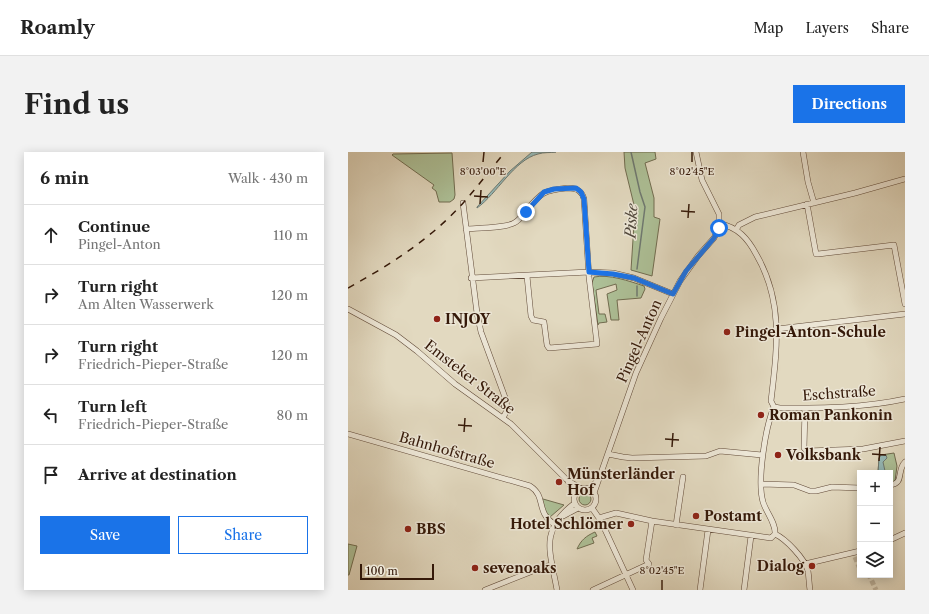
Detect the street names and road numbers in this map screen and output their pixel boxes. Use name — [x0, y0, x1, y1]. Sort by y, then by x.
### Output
street label: Pingel-Anton — [613, 296, 665, 385]
street label: Emsteker Straße — [421, 336, 519, 418]
street label: Eschstraße — [802, 381, 876, 405]
street label: Bahnhofstraße — [397, 428, 497, 472]

